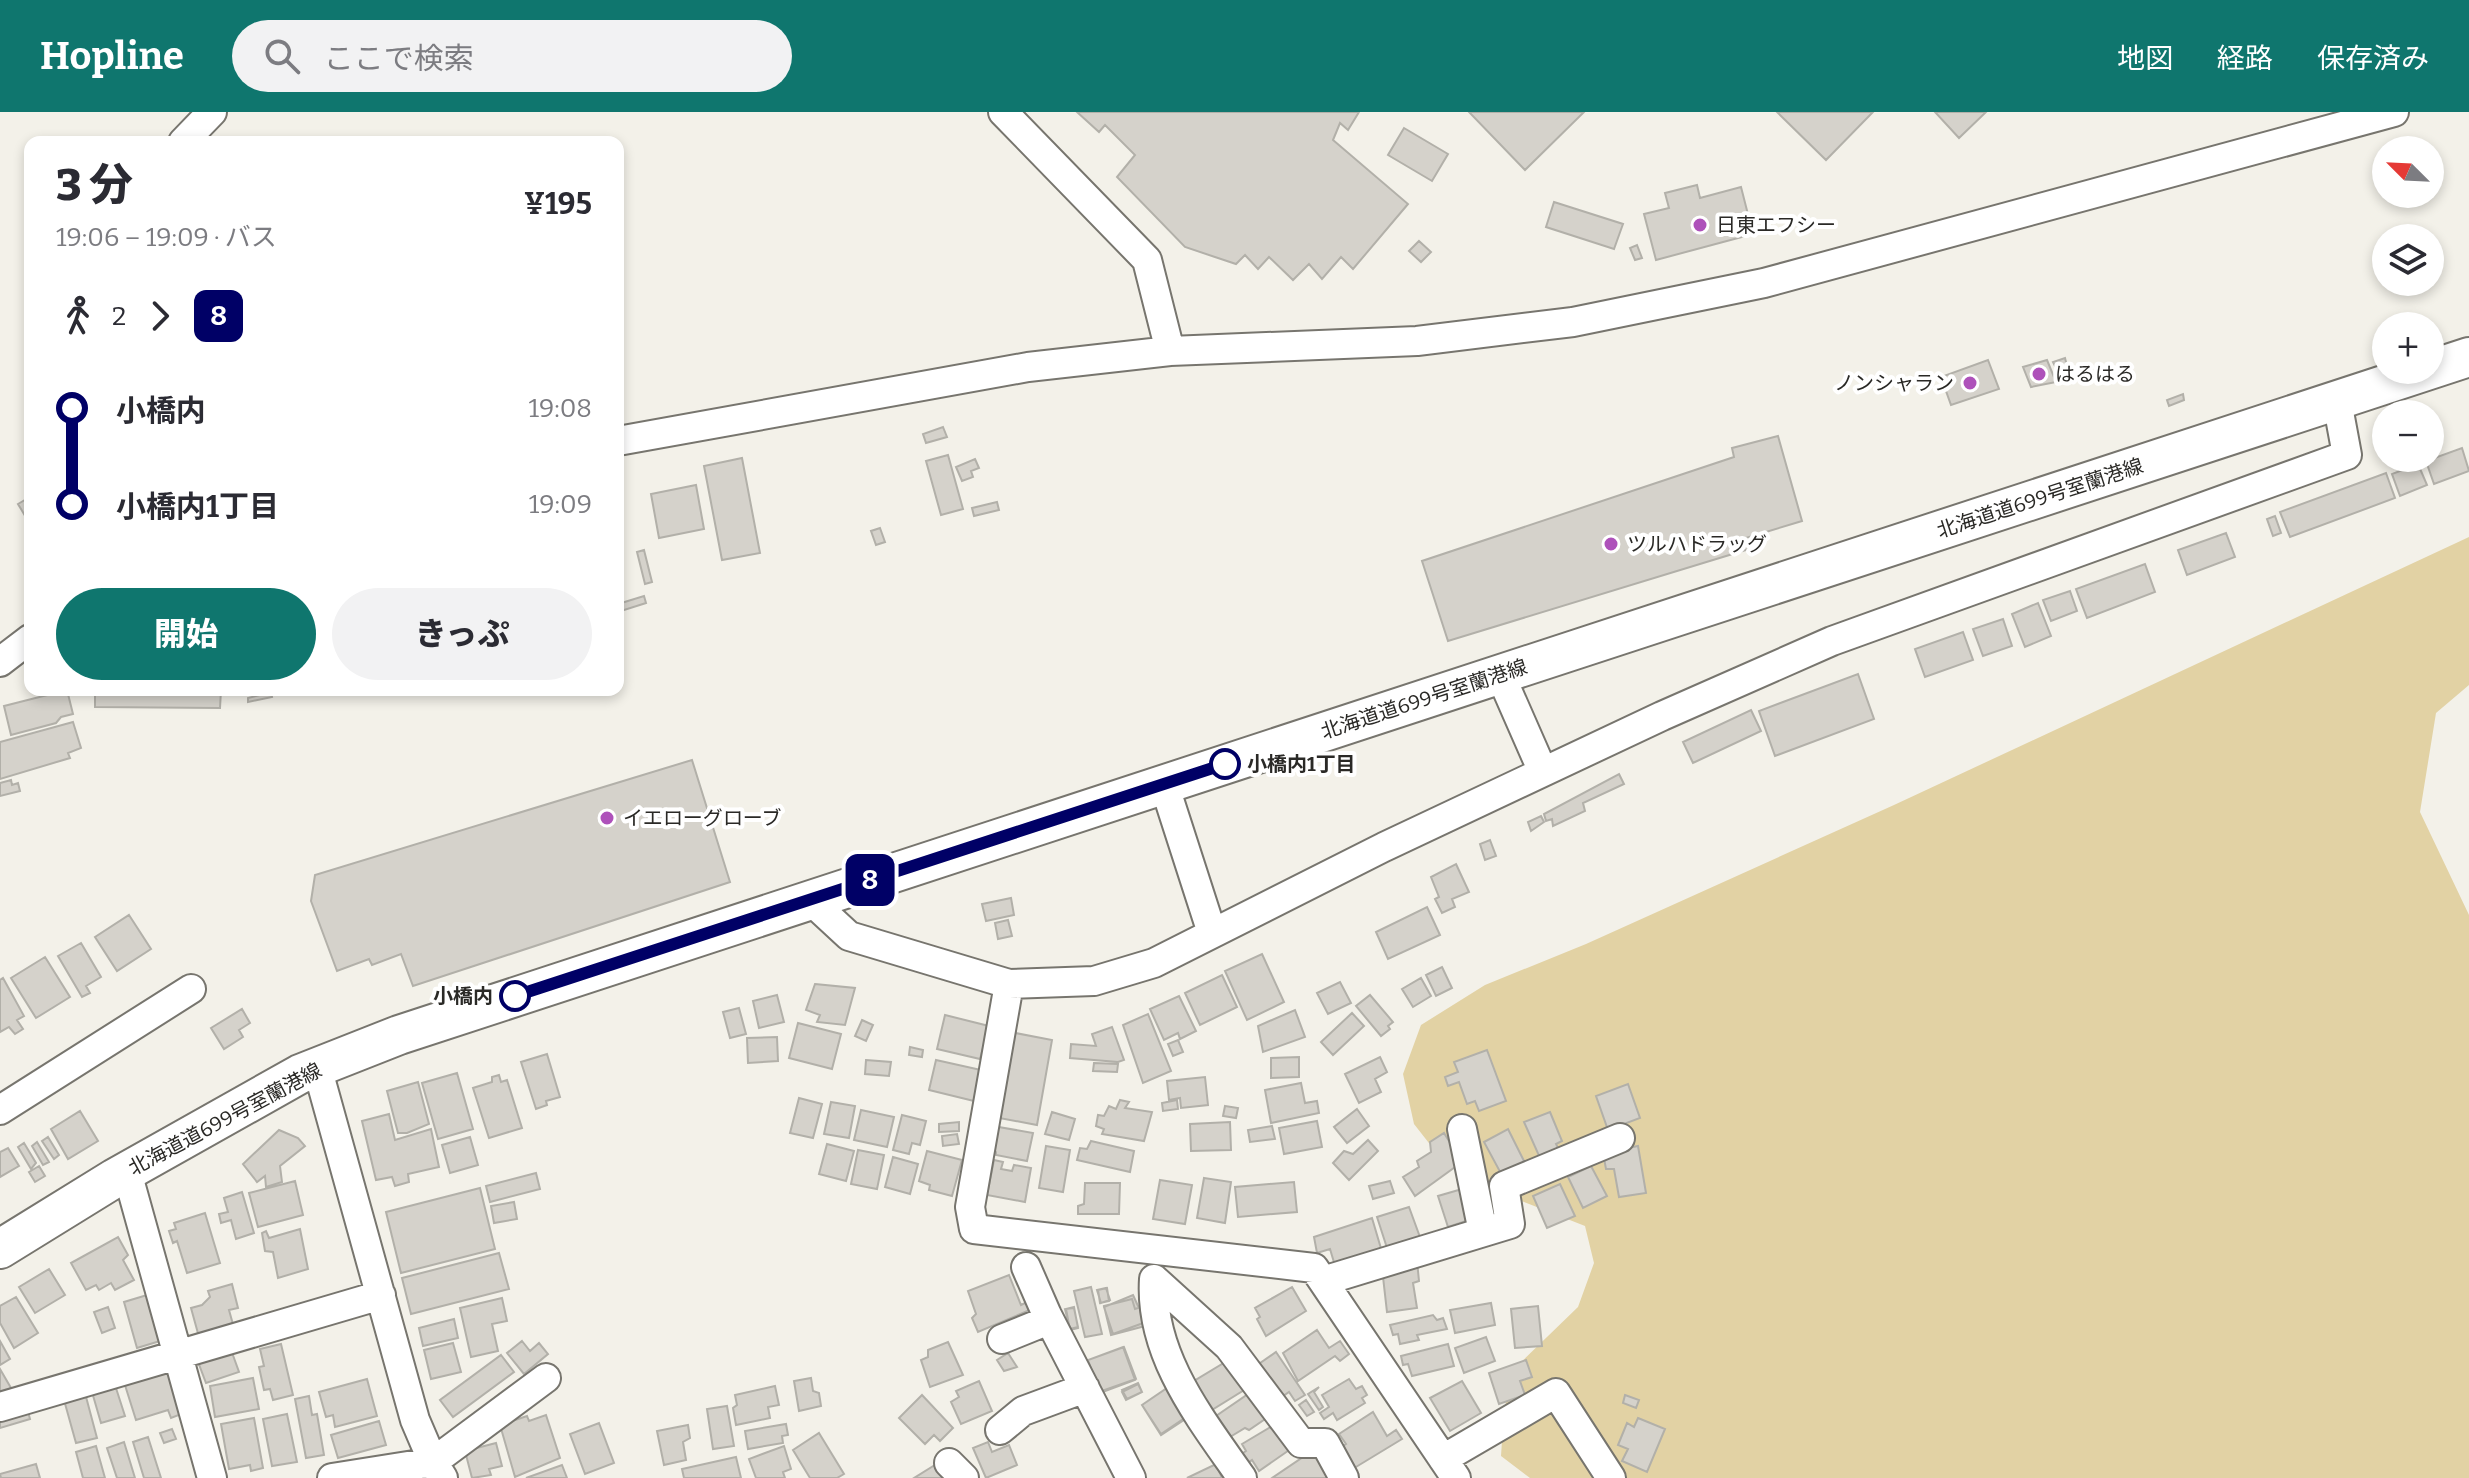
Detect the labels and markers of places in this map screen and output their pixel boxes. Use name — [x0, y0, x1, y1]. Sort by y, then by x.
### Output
place label: 日東エフシー — [1716, 213, 1836, 237]
marker: 日東エフシー — [1691, 216, 1709, 234]
place label: はるはる — [2055, 362, 2135, 386]
marker: はるはる — [2030, 365, 2048, 383]
place label: ノンシャラン — [1834, 371, 1954, 395]
marker: ノンシャラン — [1961, 374, 1979, 392]
place label: ツルハドラッグ — [1627, 532, 1767, 556]
marker: ツルハドラッグ — [1602, 535, 1620, 553]
marker: 小橋内1丁目 — [1210, 749, 1240, 779]
place label: 小橋内1丁目 — [1247, 752, 1356, 776]
place label: イエローグローブ — [623, 806, 782, 830]
marker: イエローグローブ — [598, 809, 616, 827]
marker: 小橋内 — [500, 981, 530, 1011]
place label: 小橋内 — [433, 984, 493, 1008]

